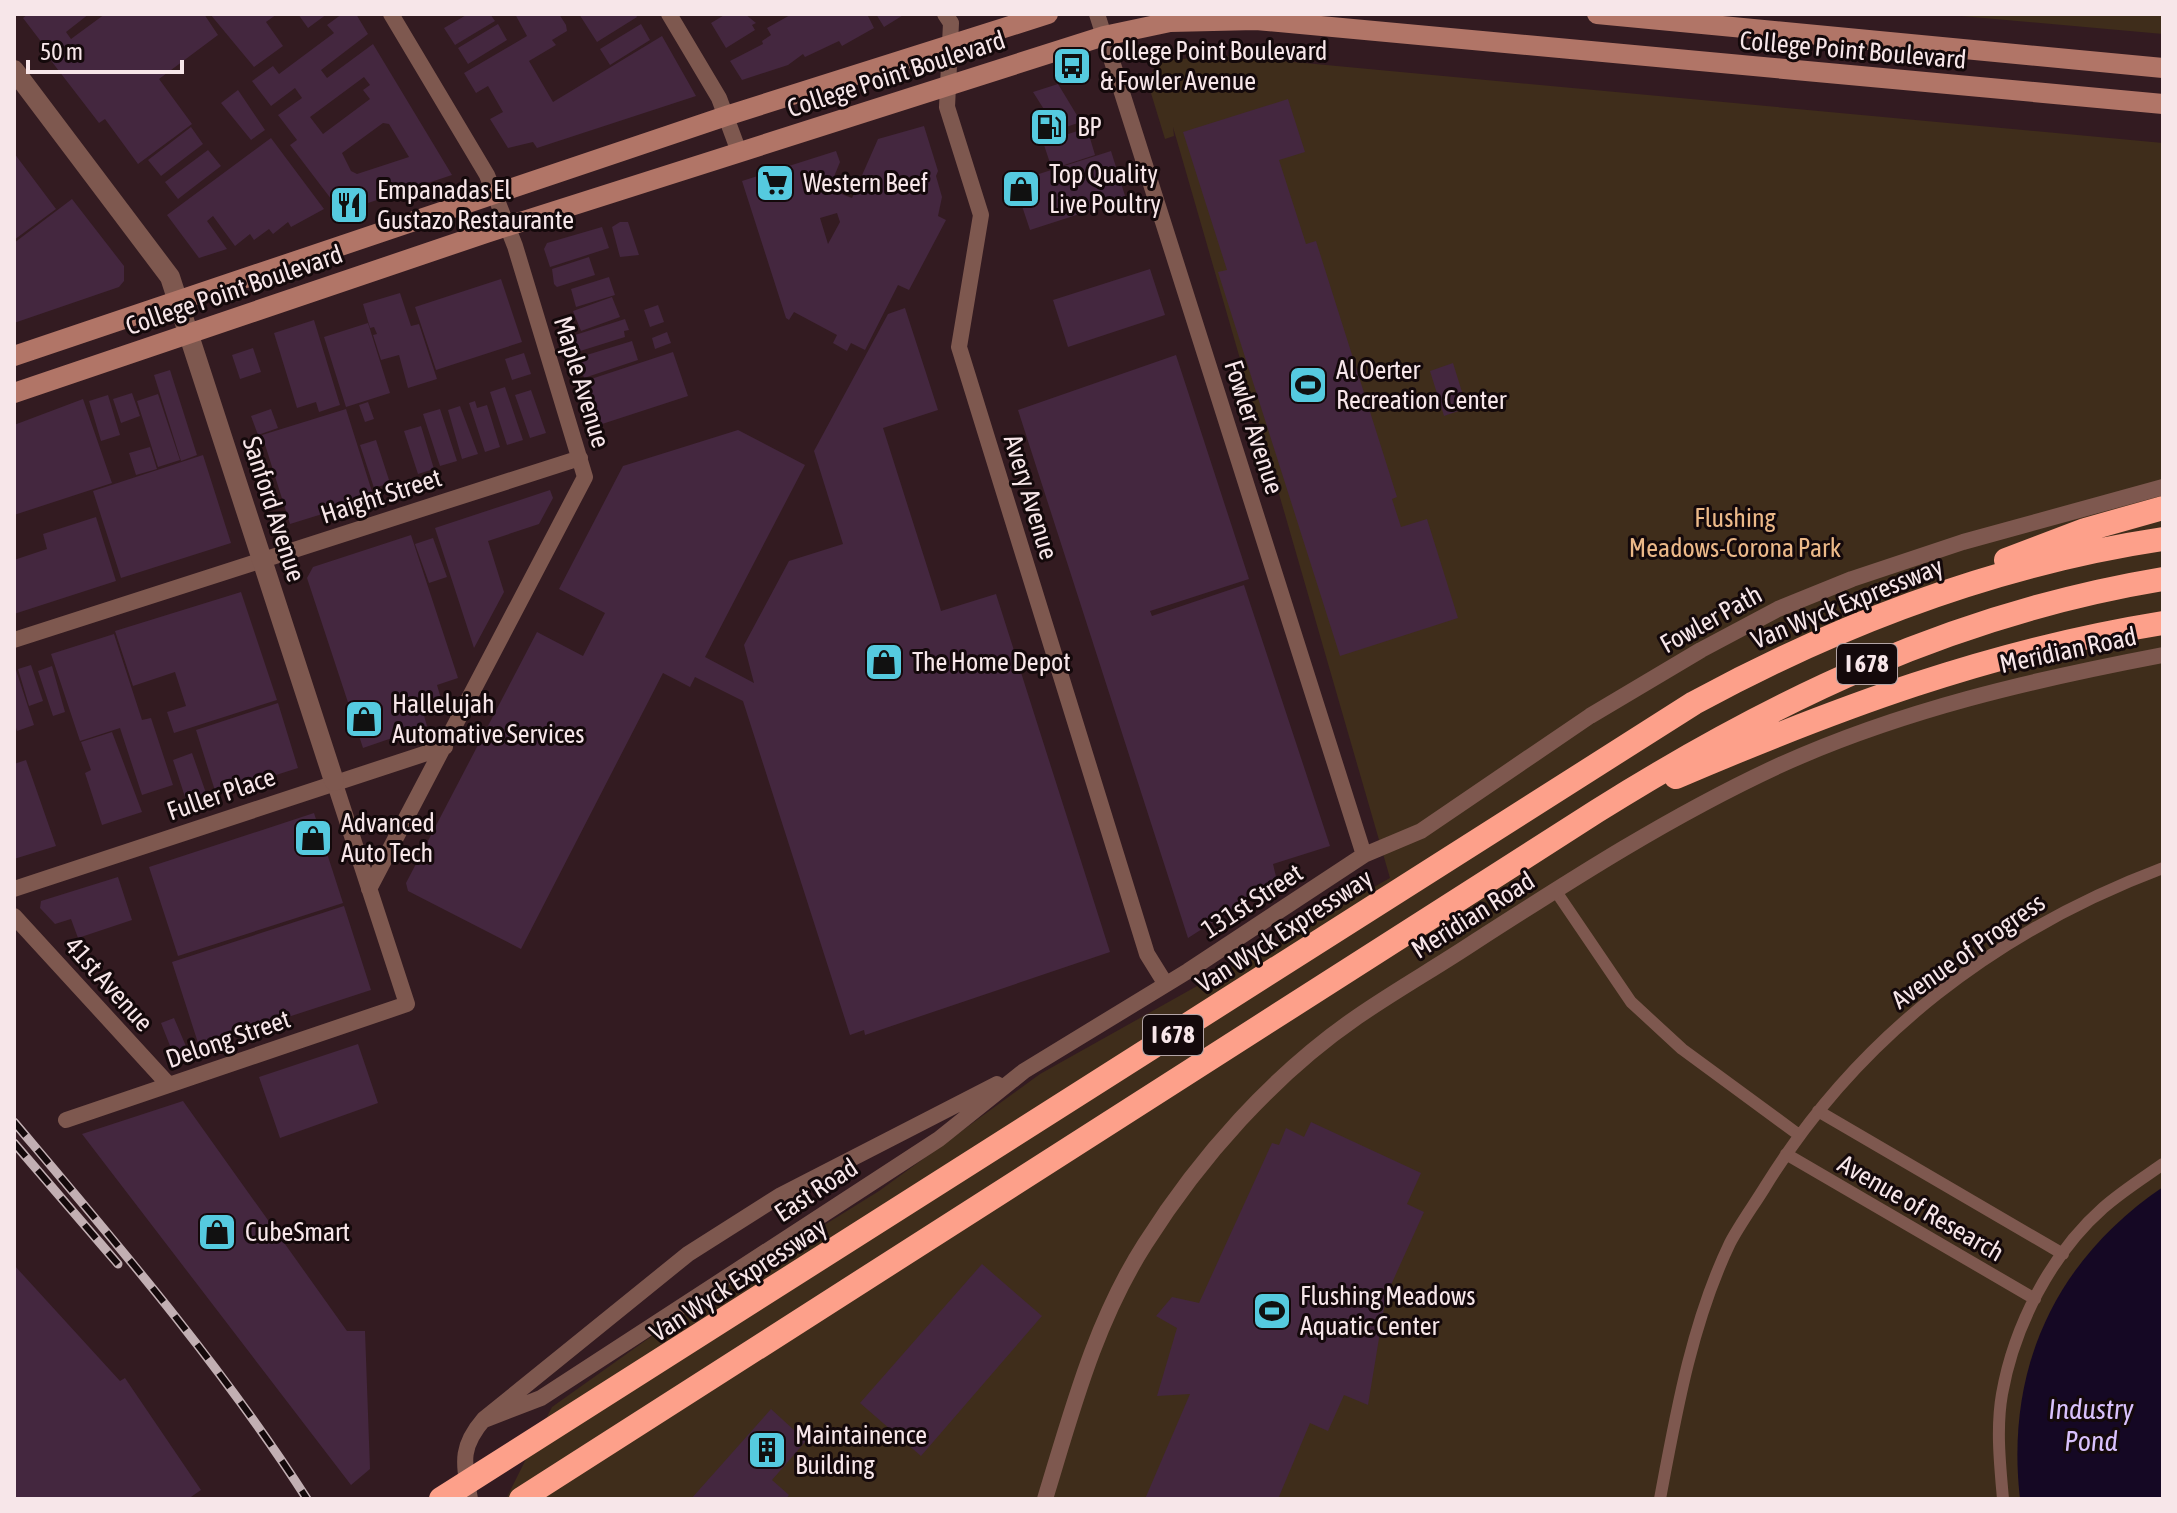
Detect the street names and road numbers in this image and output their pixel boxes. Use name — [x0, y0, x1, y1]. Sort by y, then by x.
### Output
street label: College Point Boulevard — [783, 25, 1009, 123]
street label: College Point Boulevard — [1738, 25, 1968, 75]
street label: College Point Boulevard — [122, 239, 346, 341]
street label: Maple Avenue — [548, 313, 616, 451]
street label: Fowler Avenue — [1218, 356, 1290, 498]
street label: Avery Avenue — [998, 431, 1064, 563]
street label: Sanford Avenue — [236, 433, 312, 585]
street label: Haight Street — [317, 462, 445, 530]
street label: Van Wyck Expressway — [1747, 551, 1947, 655]
street label: Fowler Path — [1655, 579, 1767, 659]
street label: Meridian Road — [1997, 621, 2139, 679]
road number: I 678 — [1837, 644, 1897, 684]
street label: Fuller Place — [163, 762, 279, 826]
street label: 131st Street — [1196, 857, 1308, 945]
street label: Van Wyck Expressway — [1190, 863, 1378, 999]
street label: Meridian Road — [1406, 865, 1540, 965]
street label: Avenue of Progress — [1886, 887, 2050, 1015]
street label: 41st Avenue — [59, 931, 159, 1037]
street label: Delong Street — [162, 1004, 294, 1074]
road number: I 678 — [1143, 1015, 1203, 1055]
street label: Avenue of Research — [1833, 1148, 2009, 1268]
street label: East Road — [769, 1152, 863, 1228]
street label: Van Wyck Expressway — [644, 1212, 832, 1348]

